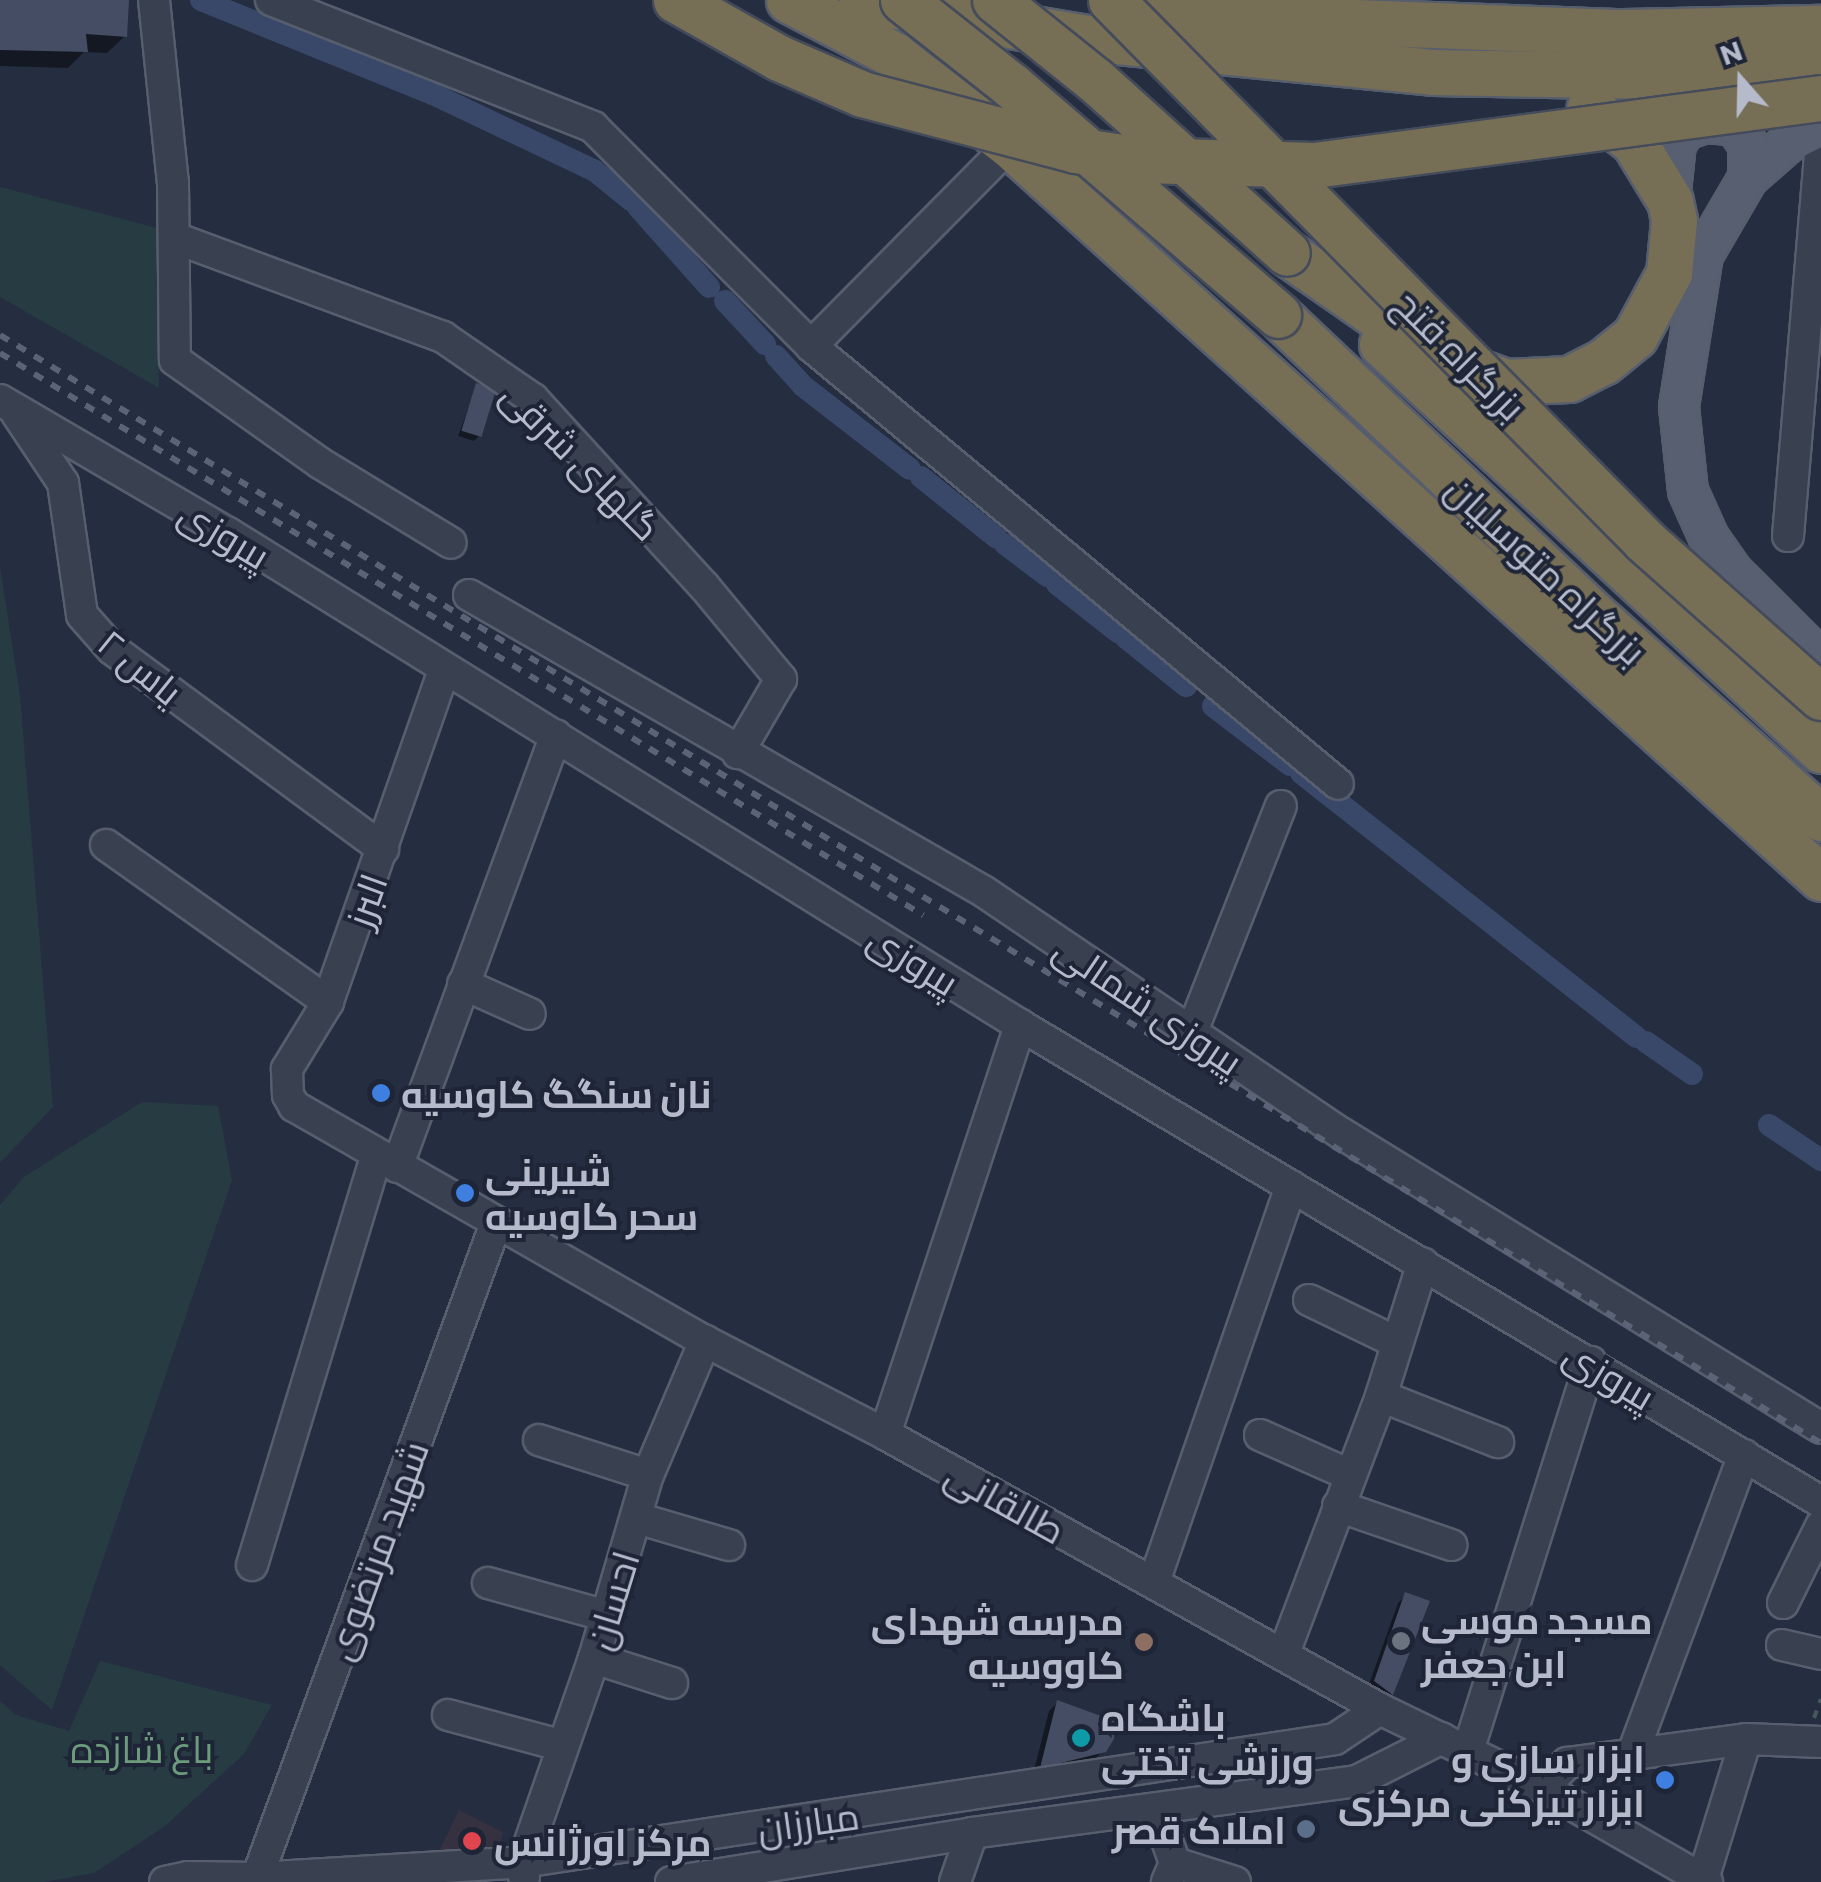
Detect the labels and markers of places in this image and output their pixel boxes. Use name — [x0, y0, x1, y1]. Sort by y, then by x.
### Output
place label: نان سنگگ کاوسیه — [401, 1070, 712, 1116]
marker: نان سنگگ کاوسیه — [370, 1082, 392, 1104]
place label: شیرینی سحر کاوسیه — [485, 1148, 698, 1238]
marker: شیرینی سحر کاوسیه — [454, 1182, 476, 1204]
place label: مسجد موسی ابن جعفر — [1421, 1596, 1653, 1686]
place label: مدرسه شهدای کاووسیه — [871, 1597, 1124, 1686]
marker: مسجد موسی ابن جعفر — [1390, 1630, 1412, 1652]
marker: مدرسه شهدای کاووسیه — [1133, 1631, 1155, 1653]
place label: باشگاه ورزشی تختی — [1101, 1693, 1314, 1782]
marker: باشگاه ورزشی تختی — [1070, 1727, 1092, 1749]
place label: ابزار سازی و ابزار تیزکنی مرکزی — [1338, 1735, 1645, 1825]
marker: ابزار سازی و ابزار تیزکنی مرکزی — [1654, 1769, 1676, 1791]
place label: املاک قصر — [1112, 1806, 1286, 1852]
place label: مرکز اورژانس — [494, 1818, 712, 1864]
marker: املاک قصر — [1295, 1818, 1317, 1840]
marker: مرکز اورژانس — [459, 1828, 485, 1854]

